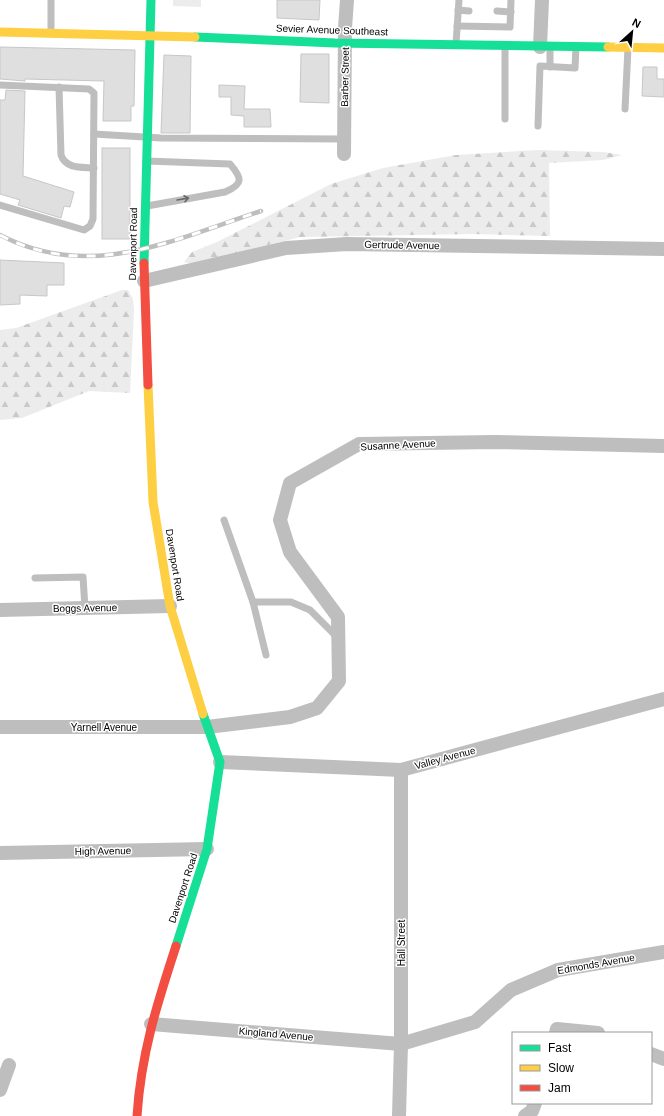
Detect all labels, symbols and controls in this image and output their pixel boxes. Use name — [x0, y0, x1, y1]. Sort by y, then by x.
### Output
north arrow — [612, 12, 652, 52]
text: N — [630, 16, 643, 30]
street label: Sevier Avenue Southeast — [276, 23, 388, 37]
street label: Barber Street — [339, 47, 351, 107]
one-way arrow — [176, 195, 189, 203]
street label: Davenport Road — [127, 207, 139, 281]
street label: Gertrude Avenue — [364, 239, 440, 251]
street label: Susanne Avenue — [360, 438, 436, 452]
street label: Davenport Road — [164, 528, 186, 602]
street label: Boggs Avenue — [53, 602, 118, 614]
street label: Yarnell Avenue — [71, 722, 138, 733]
street label: Valley Avenue — [413, 744, 477, 771]
street label: High Avenue — [75, 845, 132, 857]
street label: Davenport Road — [167, 852, 199, 924]
street label: Hall Street — [396, 919, 407, 966]
street label: Edmonds Avenue — [557, 952, 636, 976]
street label: Kingland Avenue — [238, 1025, 314, 1043]
legend — [512, 1032, 652, 1104]
text: Fast — [548, 1041, 572, 1055]
text: Slow — [548, 1061, 574, 1075]
text: Jam — [548, 1081, 571, 1095]

